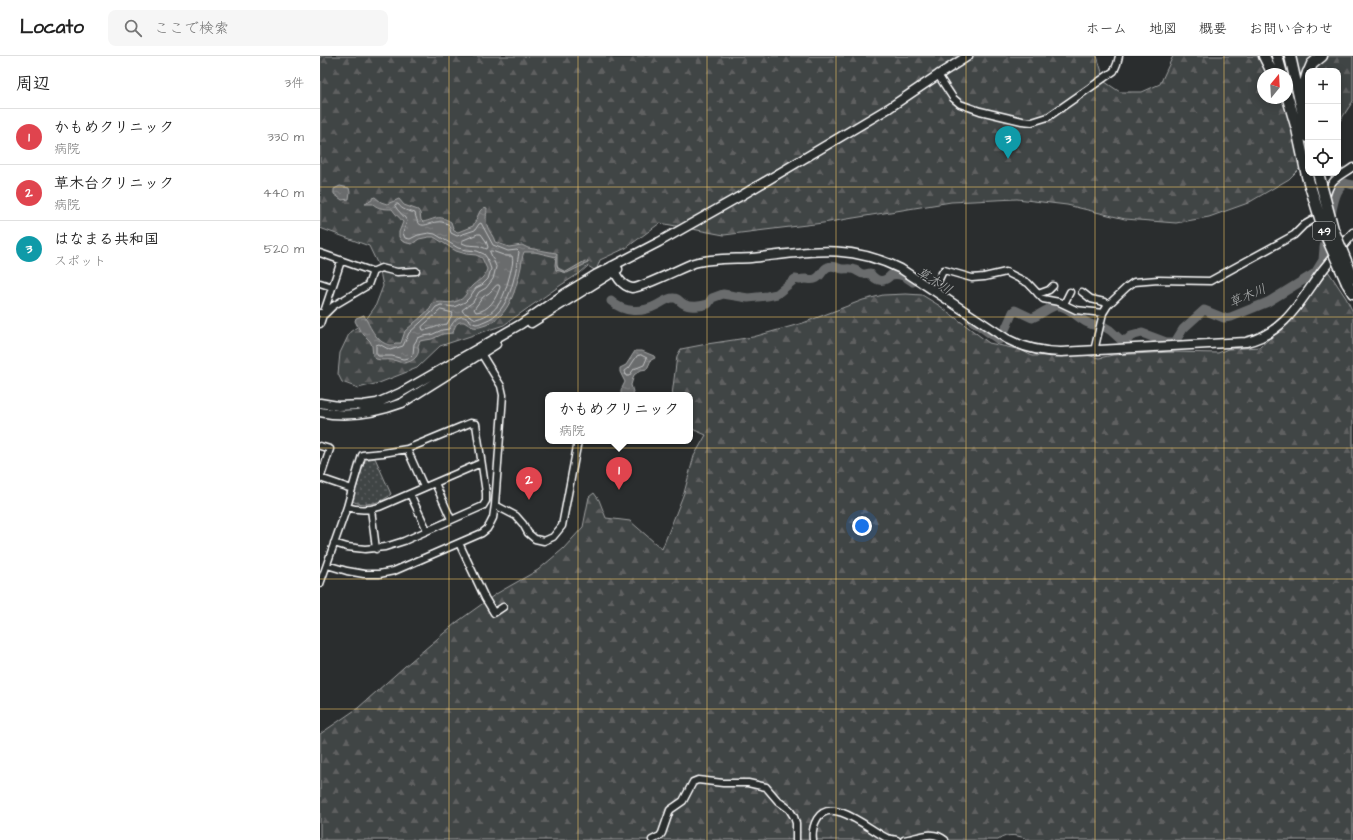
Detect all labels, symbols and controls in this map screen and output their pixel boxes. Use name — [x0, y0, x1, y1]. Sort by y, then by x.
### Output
search box — [108, 10, 388, 46]
text: Locato — [20, 14, 84, 41]
icon: search — [122, 17, 144, 39]
text: ここで検索 — [154, 18, 229, 39]
text: ホーム — [1086, 19, 1127, 39]
text: 地図 — [1149, 19, 1177, 39]
text: 概要 — [1199, 19, 1227, 39]
text: お問い合わせ — [1249, 19, 1333, 39]
north arrow — [1257, 68, 1293, 104]
map controls — [1305, 68, 1341, 176]
button: + — [1305, 68, 1341, 104]
text: 周辺 — [16, 72, 50, 96]
text: 3件 — [284, 74, 304, 92]
button: − — [1305, 104, 1341, 140]
text: かもめクリニック — [54, 117, 174, 138]
pin: 3 — [995, 126, 1021, 159]
text: 1 — [28, 128, 30, 146]
text: 330 m — [267, 128, 304, 146]
text: 病院 — [54, 140, 80, 158]
button: locate — [1305, 140, 1341, 176]
text: 草木台クリニック — [54, 173, 174, 194]
text: 2 — [25, 184, 33, 202]
text: 440 m — [263, 184, 304, 202]
text: 病院 — [54, 196, 80, 214]
road number: 49 — [1313, 222, 1335, 240]
text: はなまる共和国 — [54, 229, 159, 250]
text: 3 — [26, 240, 32, 258]
text: 520 m — [264, 240, 304, 258]
text: スポット — [54, 252, 106, 270]
water label: 草木川 — [913, 263, 956, 299]
water label: 草木川 — [1226, 280, 1269, 312]
popup — [545, 392, 693, 444]
text: かもめクリニック — [559, 399, 679, 420]
text: 病院 — [559, 422, 585, 440]
pin: 1 — [606, 457, 632, 490]
pin: 2 — [516, 467, 542, 500]
your location — [852, 516, 872, 536]

